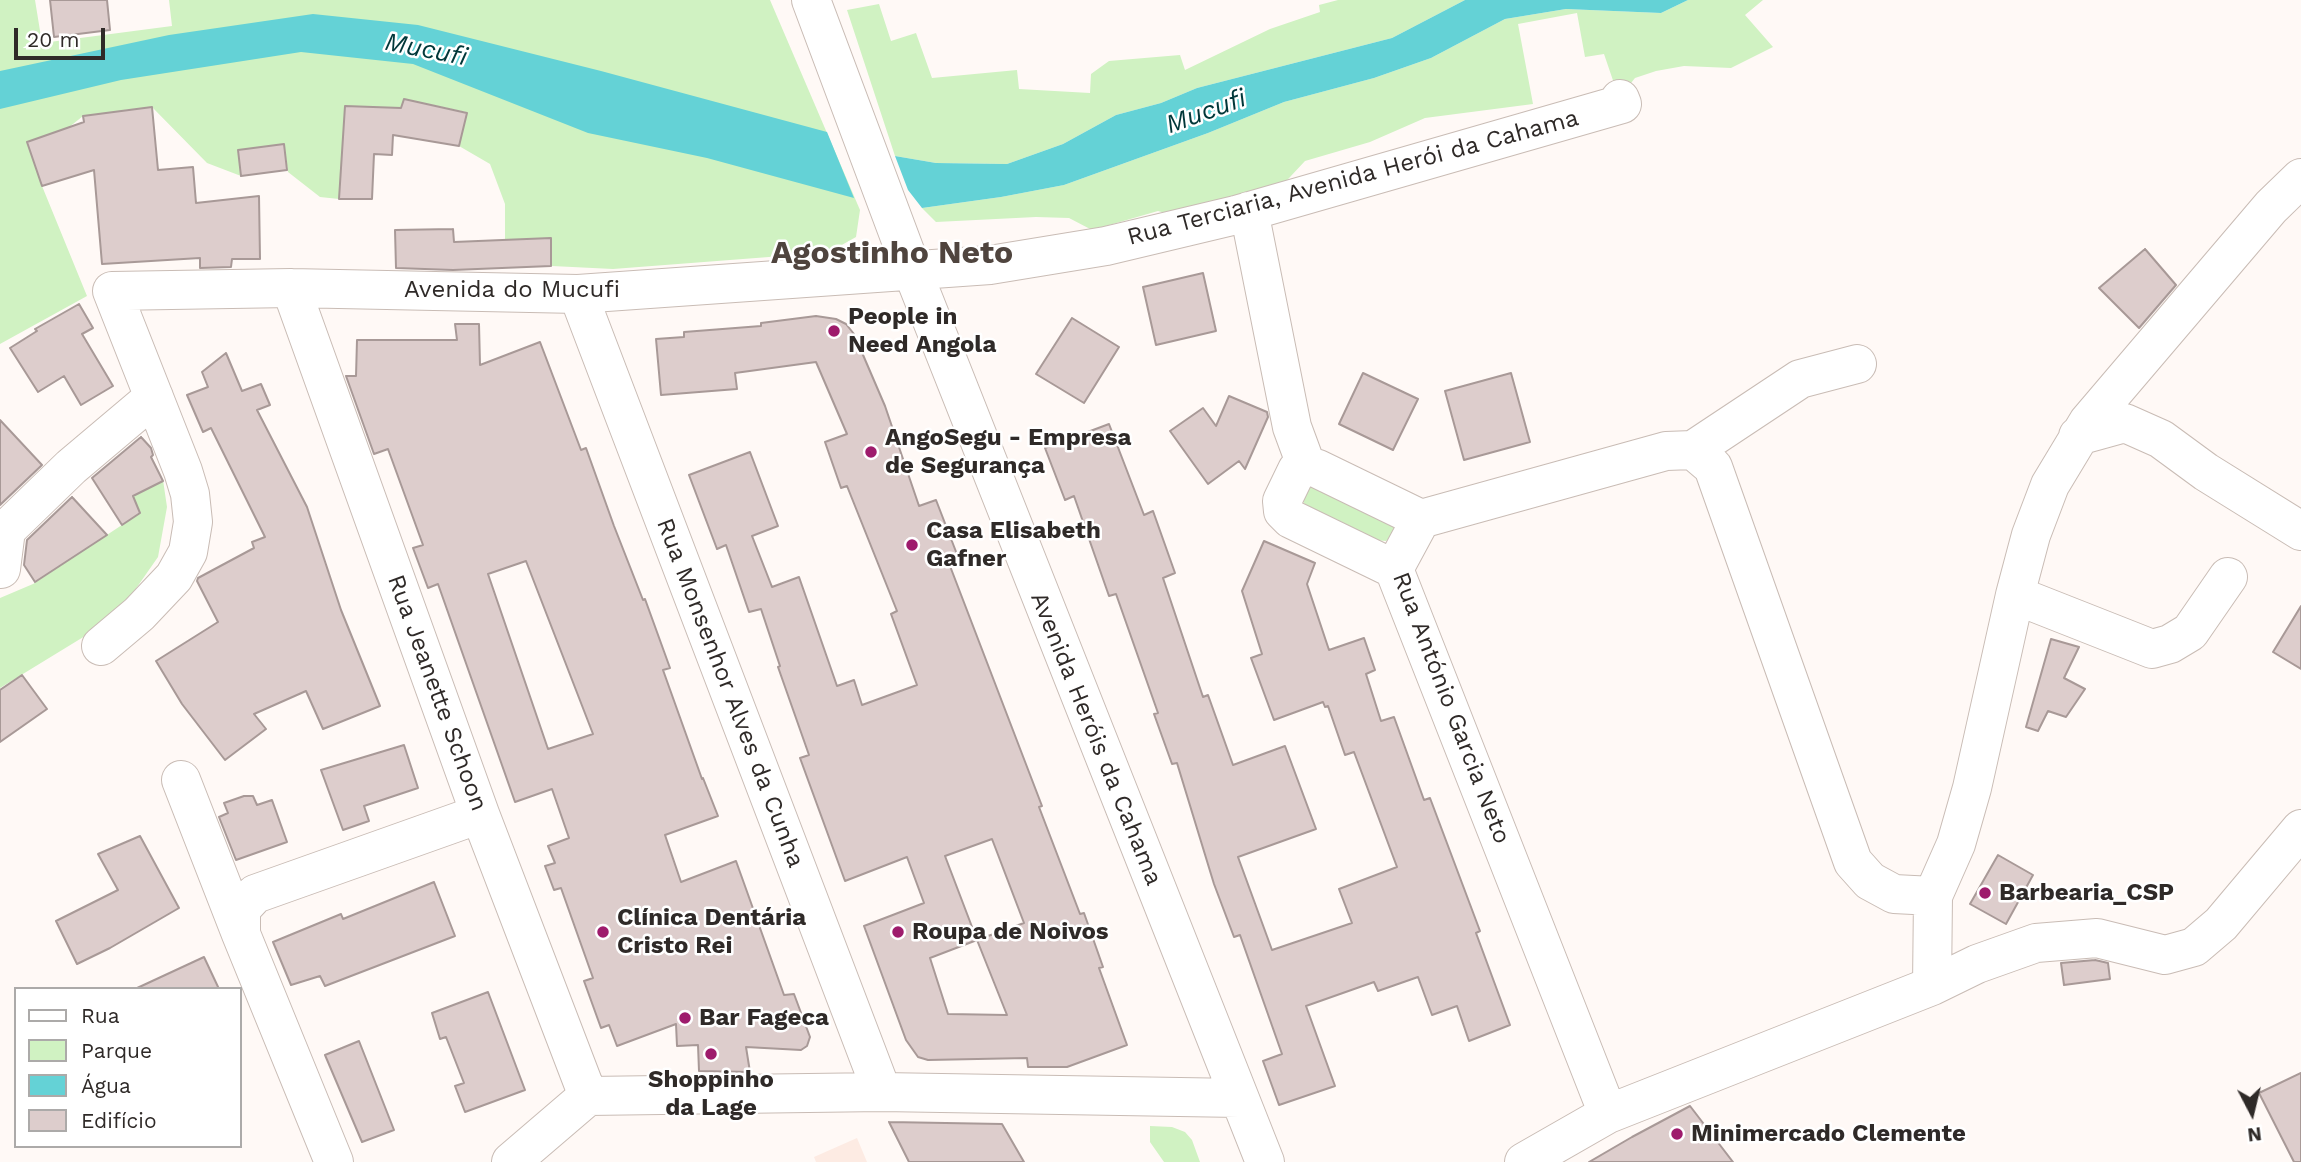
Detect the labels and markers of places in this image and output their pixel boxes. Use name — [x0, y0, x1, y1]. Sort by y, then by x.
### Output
place label: People in Need Angola — [848, 303, 996, 359]
marker: People in Need Angola — [826, 323, 842, 339]
place label: AngoSegu - Empresa de Segurança — [885, 424, 1131, 480]
marker: AngoSegu - Empresa de Segurança — [863, 444, 879, 460]
place label: Casa Elisabeth Gafner — [926, 517, 1101, 573]
marker: Casa Elisabeth Gafner — [904, 537, 920, 553]
place label: Barbearia_CSP — [1999, 879, 2174, 907]
marker: Barbearia_CSP — [1977, 885, 1993, 901]
place label: Clínica Dentária Cristo Rei — [617, 904, 806, 960]
place label: Roupa de Noivos — [912, 918, 1109, 946]
marker: Clínica Dentária Cristo Rei — [595, 924, 611, 940]
marker: Roupa de Noivos — [890, 924, 906, 940]
place label: Bar Fageca — [699, 1004, 829, 1032]
marker: Bar Fageca — [677, 1010, 693, 1026]
marker: Shoppinho da Lage — [703, 1046, 719, 1062]
place label: Shoppinho da Lage — [648, 1066, 774, 1122]
place label: Minimercado Clemente — [1691, 1120, 1966, 1148]
marker: Minimercado Clemente — [1669, 1126, 1685, 1142]

